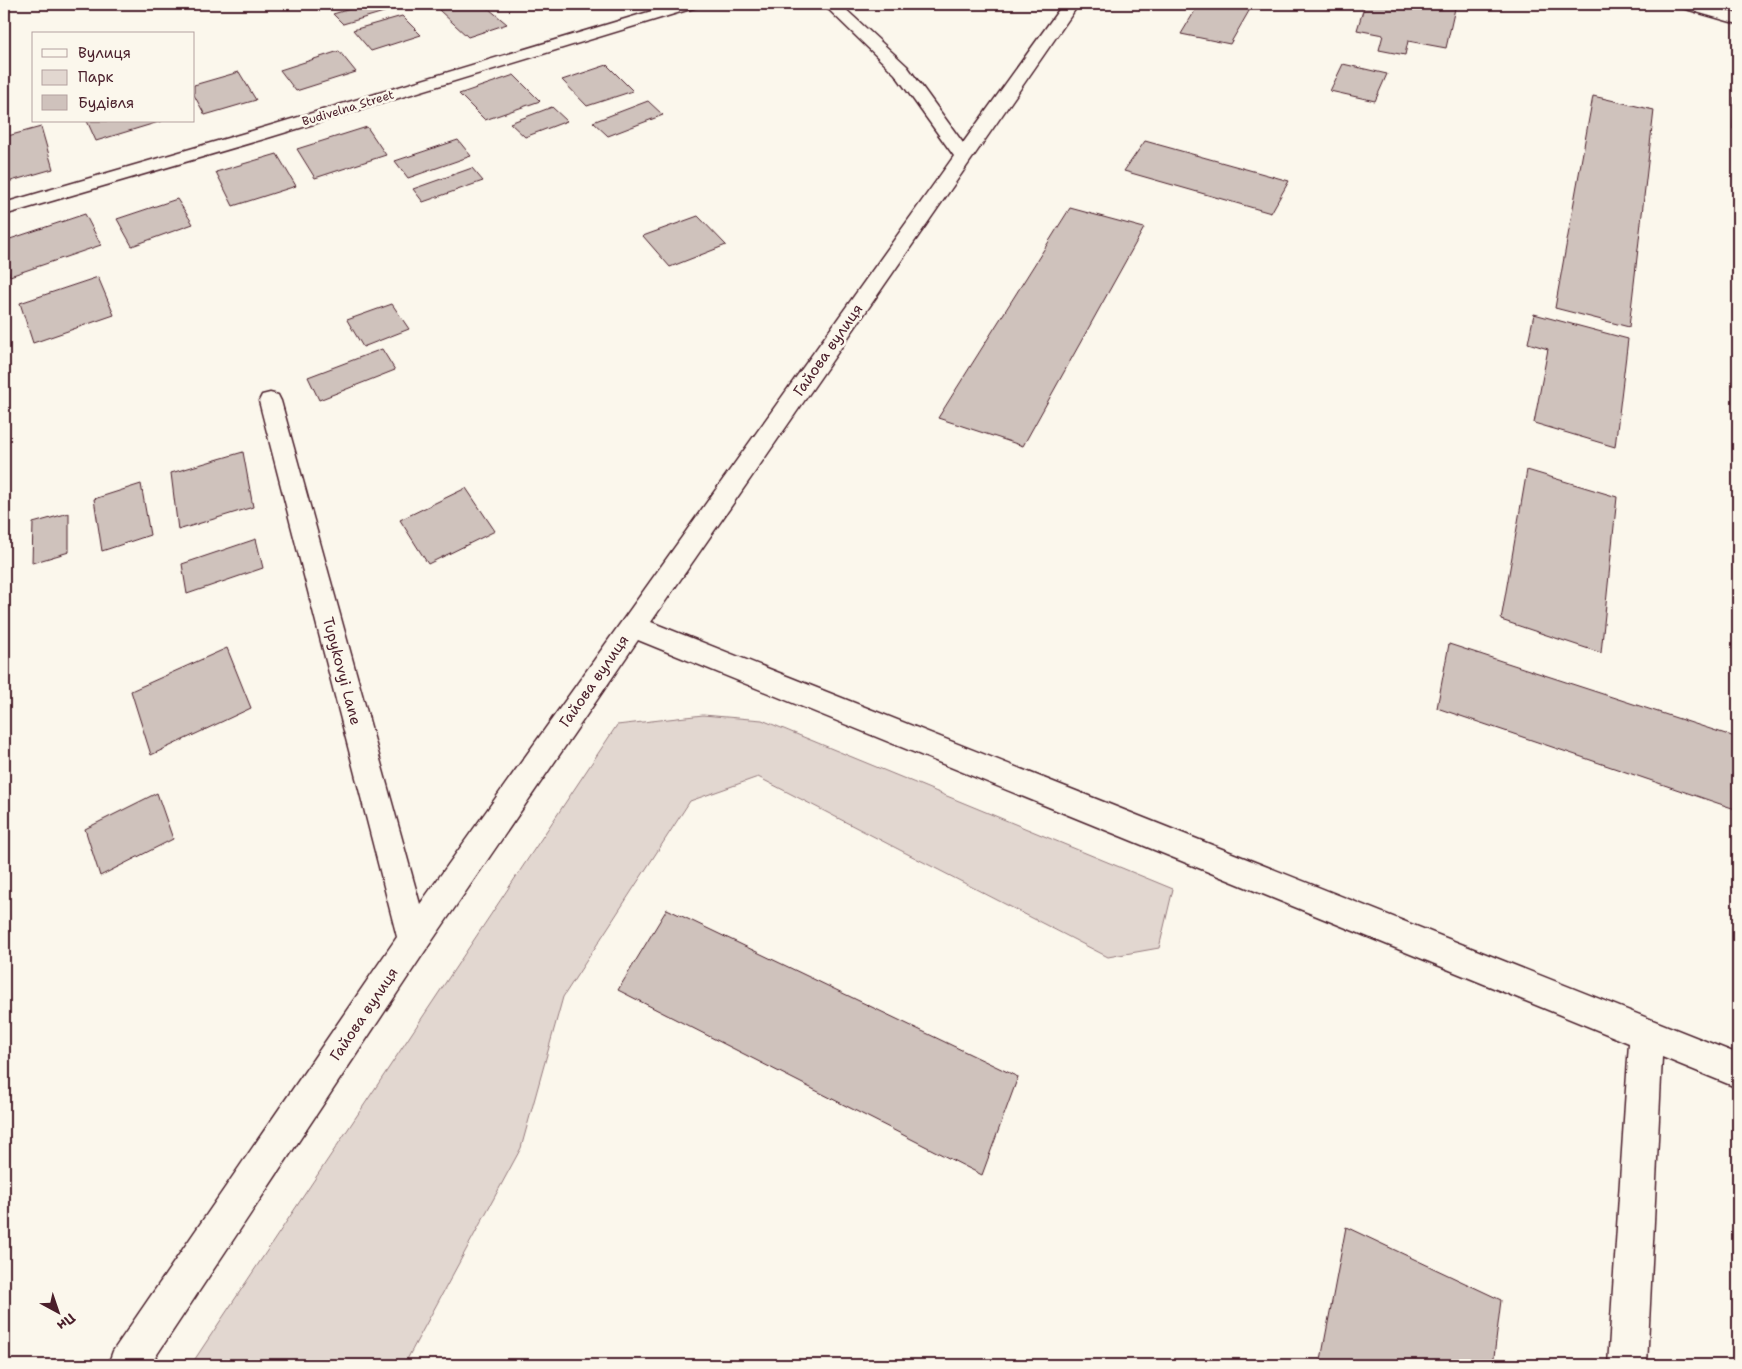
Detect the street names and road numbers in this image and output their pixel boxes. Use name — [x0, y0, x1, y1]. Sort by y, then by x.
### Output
street label: Budivelna Street — [300, 86, 396, 130]
street label: Гайова вулиця — [789, 300, 867, 400]
street label: Tupykovyi Lane — [318, 615, 366, 727]
street label: Гайова вулиця — [555, 631, 633, 731]
street label: Гайова вулиця — [325, 963, 403, 1065]

